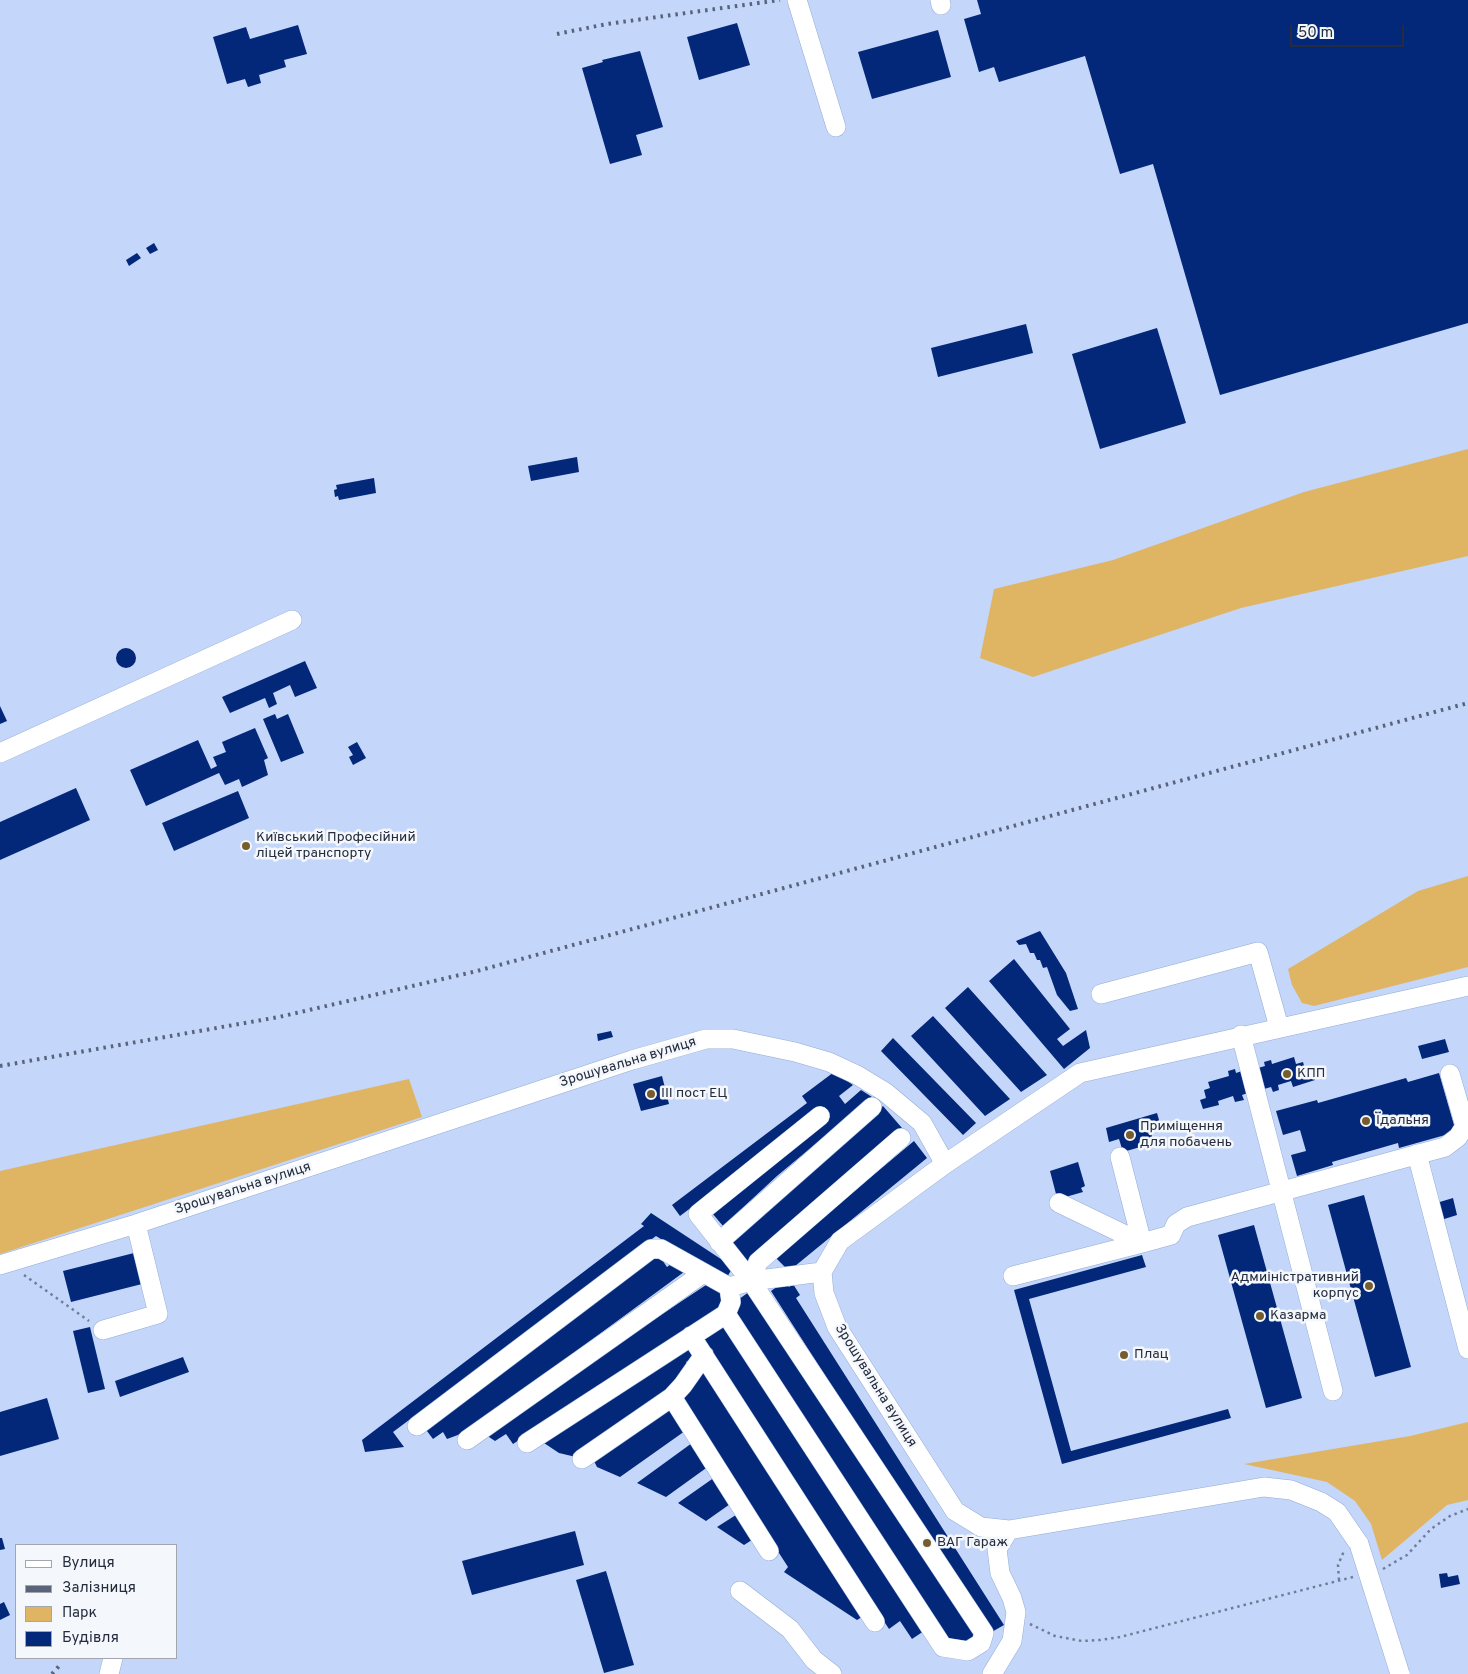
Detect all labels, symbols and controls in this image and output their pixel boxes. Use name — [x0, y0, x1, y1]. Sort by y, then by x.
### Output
scale bar — [1293, 15, 1407, 47]
text: 50 m — [1298, 24, 1333, 43]
place label: Київський Професійний ліцей транспорту — [256, 830, 416, 862]
marker: Київський Професійний ліцей транспорту — [240, 840, 252, 852]
street label: Зрошувальна вулиця — [558, 1034, 698, 1092]
place label: КПП — [1297, 1066, 1325, 1082]
marker: КПП — [1281, 1068, 1293, 1080]
place label: III пост ЕЦ — [661, 1086, 728, 1102]
marker: III пост ЕЦ — [645, 1088, 657, 1100]
place label: Їдальня — [1376, 1113, 1429, 1129]
marker: Їдальня — [1360, 1115, 1372, 1127]
place label: Приміщення для побачень — [1140, 1119, 1232, 1152]
marker: Приміщення для побачень — [1124, 1129, 1136, 1141]
street label: Зрошувальна вулиця — [173, 1159, 313, 1219]
place label: Адмиіністративний корпус — [1231, 1270, 1359, 1302]
marker: Адмиіністративний корпус — [1363, 1280, 1375, 1292]
place label: Казарма — [1270, 1308, 1326, 1324]
marker: Казарма — [1254, 1310, 1266, 1322]
street label: Зрошувальна вулиця — [830, 1321, 920, 1451]
place label: Плац — [1134, 1347, 1168, 1363]
marker: Плац — [1118, 1349, 1130, 1361]
place label: ВАГ Гараж — [937, 1535, 1008, 1551]
marker: ВАГ Гараж — [921, 1537, 933, 1549]
legend — [15, 1544, 178, 1659]
text: Вулиця — [62, 1554, 115, 1573]
text: Залізниця — [62, 1579, 136, 1598]
text: Парк — [62, 1604, 97, 1623]
text: Будівля — [62, 1629, 119, 1648]

